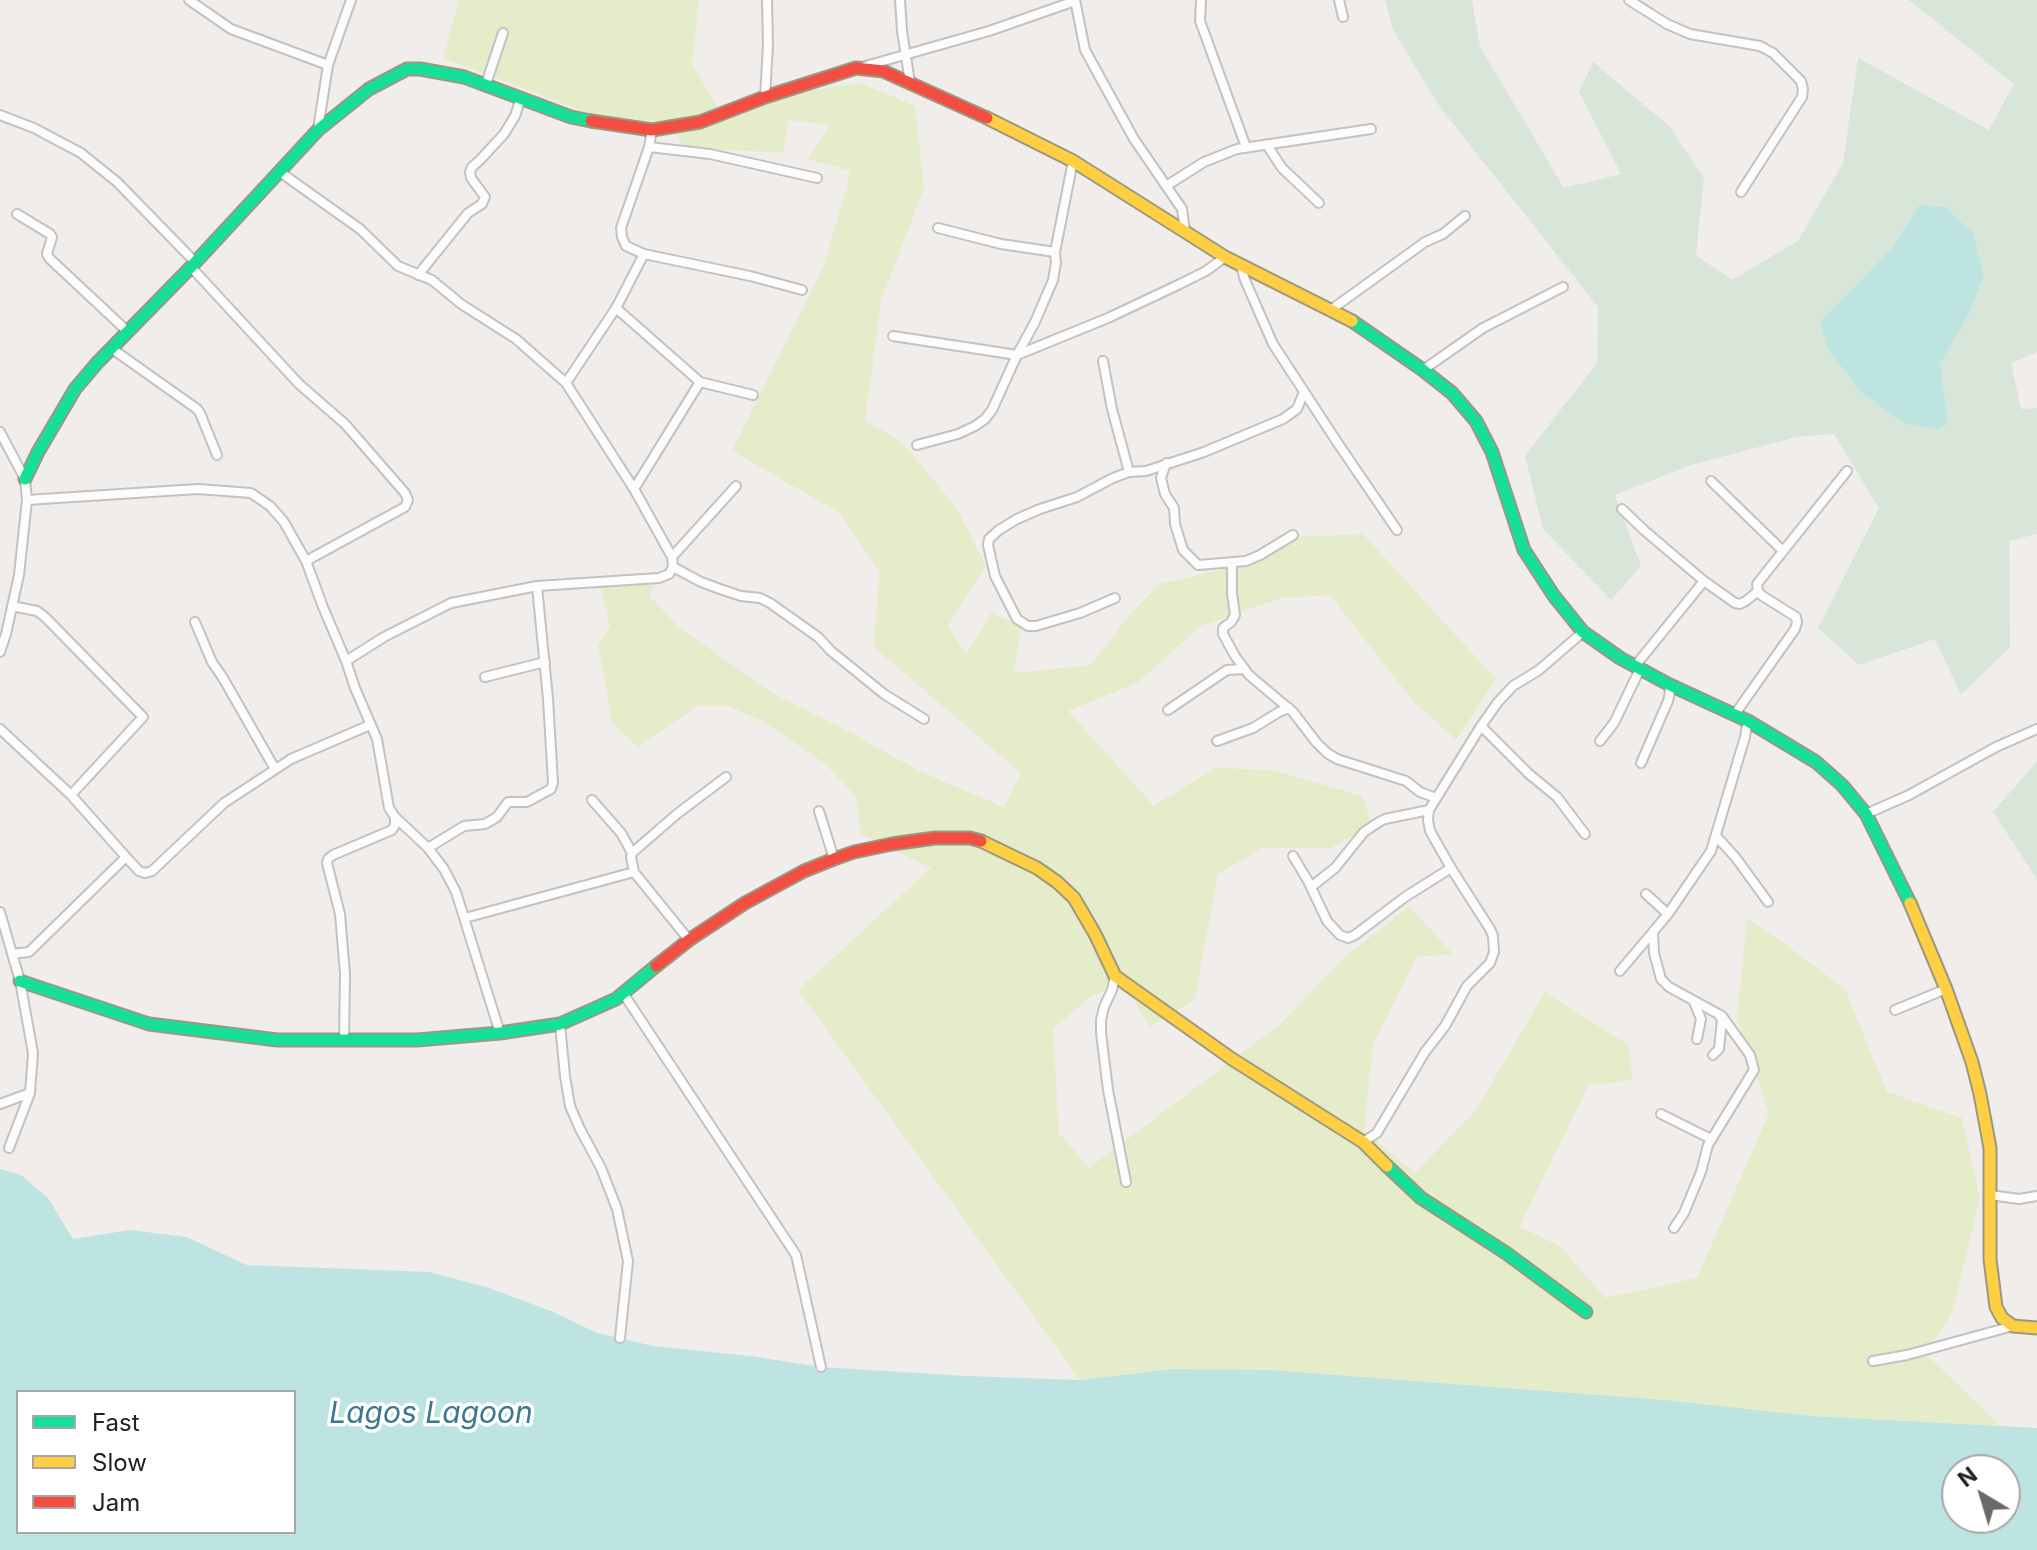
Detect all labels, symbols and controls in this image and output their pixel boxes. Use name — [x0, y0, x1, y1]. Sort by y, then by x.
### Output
legend — [16, 1390, 296, 1534]
water label: Lagos Lagoon — [329, 1396, 533, 1432]
text: Fast — [92, 1408, 140, 1437]
text: Slow — [92, 1448, 147, 1477]
north arrow — [1941, 1454, 2021, 1534]
text: N — [1953, 1461, 1982, 1492]
text: Jam — [92, 1488, 140, 1517]

